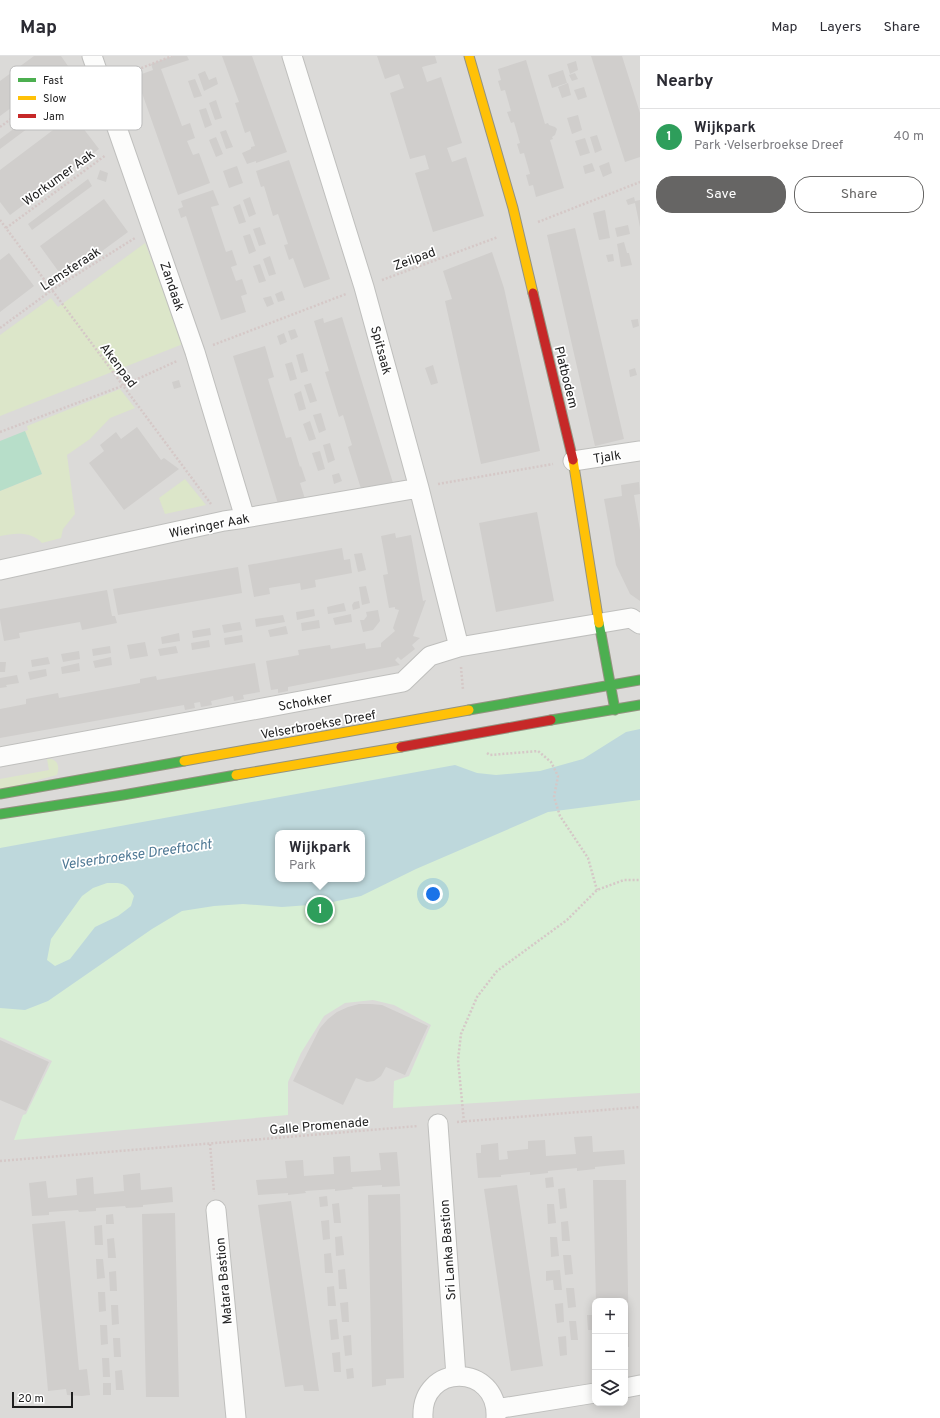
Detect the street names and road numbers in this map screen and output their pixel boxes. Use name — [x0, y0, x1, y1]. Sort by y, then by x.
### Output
street label: Workumer Aak — [20, 147, 99, 210]
street label: Lemsteraak — [38, 244, 104, 295]
street label: Zeilpad — [391, 245, 438, 275]
street label: Zandaak — [155, 260, 187, 313]
street label: Spitsaak — [366, 324, 394, 377]
street label: Akenpad — [95, 341, 139, 392]
street label: Platbodem — [550, 345, 580, 410]
street label: Tjalk — [592, 448, 622, 468]
street label: Wieringer Aak — [168, 511, 251, 543]
street label: Schokker — [277, 690, 334, 716]
street label: Velserbroekse Dreef — [259, 708, 378, 744]
street label: Galle Promenade — [269, 1115, 370, 1139]
street label: Sri Lanka Bastion — [437, 1199, 461, 1301]
street label: Matara Bastion — [213, 1237, 237, 1325]

